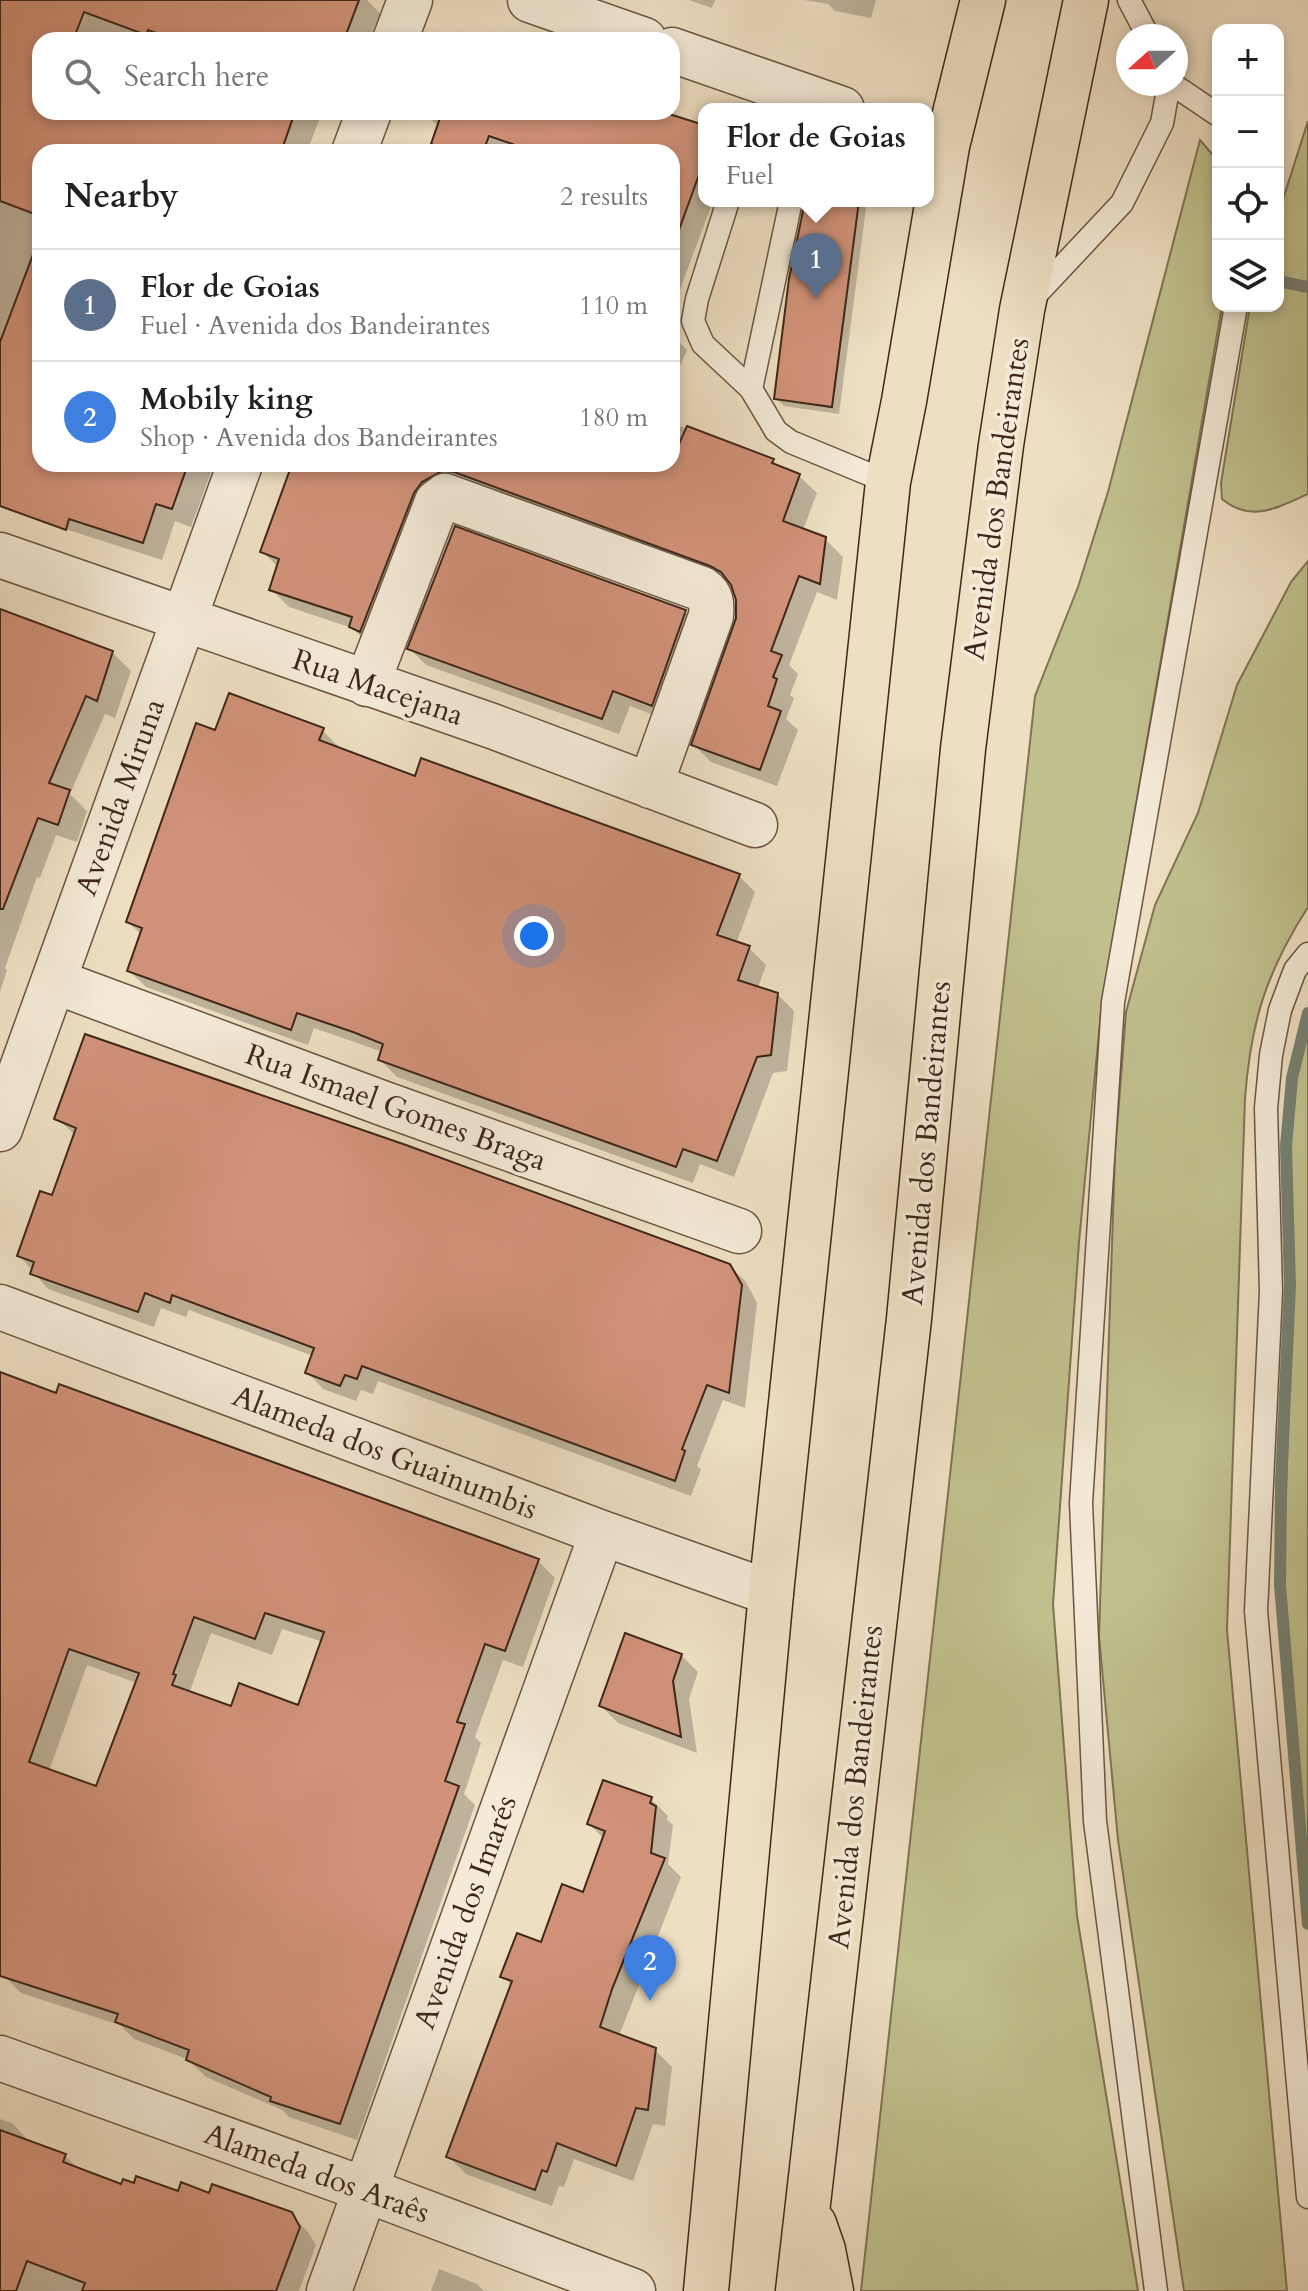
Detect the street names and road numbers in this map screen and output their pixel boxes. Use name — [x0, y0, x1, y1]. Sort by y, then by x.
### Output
street label: Avenida dos Bandeirantes — [954, 335, 1039, 663]
street label: Rua Macejana — [287, 639, 469, 736]
street label: Avenida Miruna — [66, 693, 175, 901]
street label: Avenida dos Bandeirantes — [892, 979, 961, 1307]
street label: Rua Ismael Gomes Braga — [240, 1034, 552, 1181]
street label: Alameda dos Guainumbis — [227, 1375, 543, 1530]
street label: Avenida dos Bandeirantes — [818, 1623, 893, 1951]
street label: Avenida dos Imarés — [404, 1790, 527, 2035]
street label: Alameda dos Araês — [198, 2114, 435, 2233]

